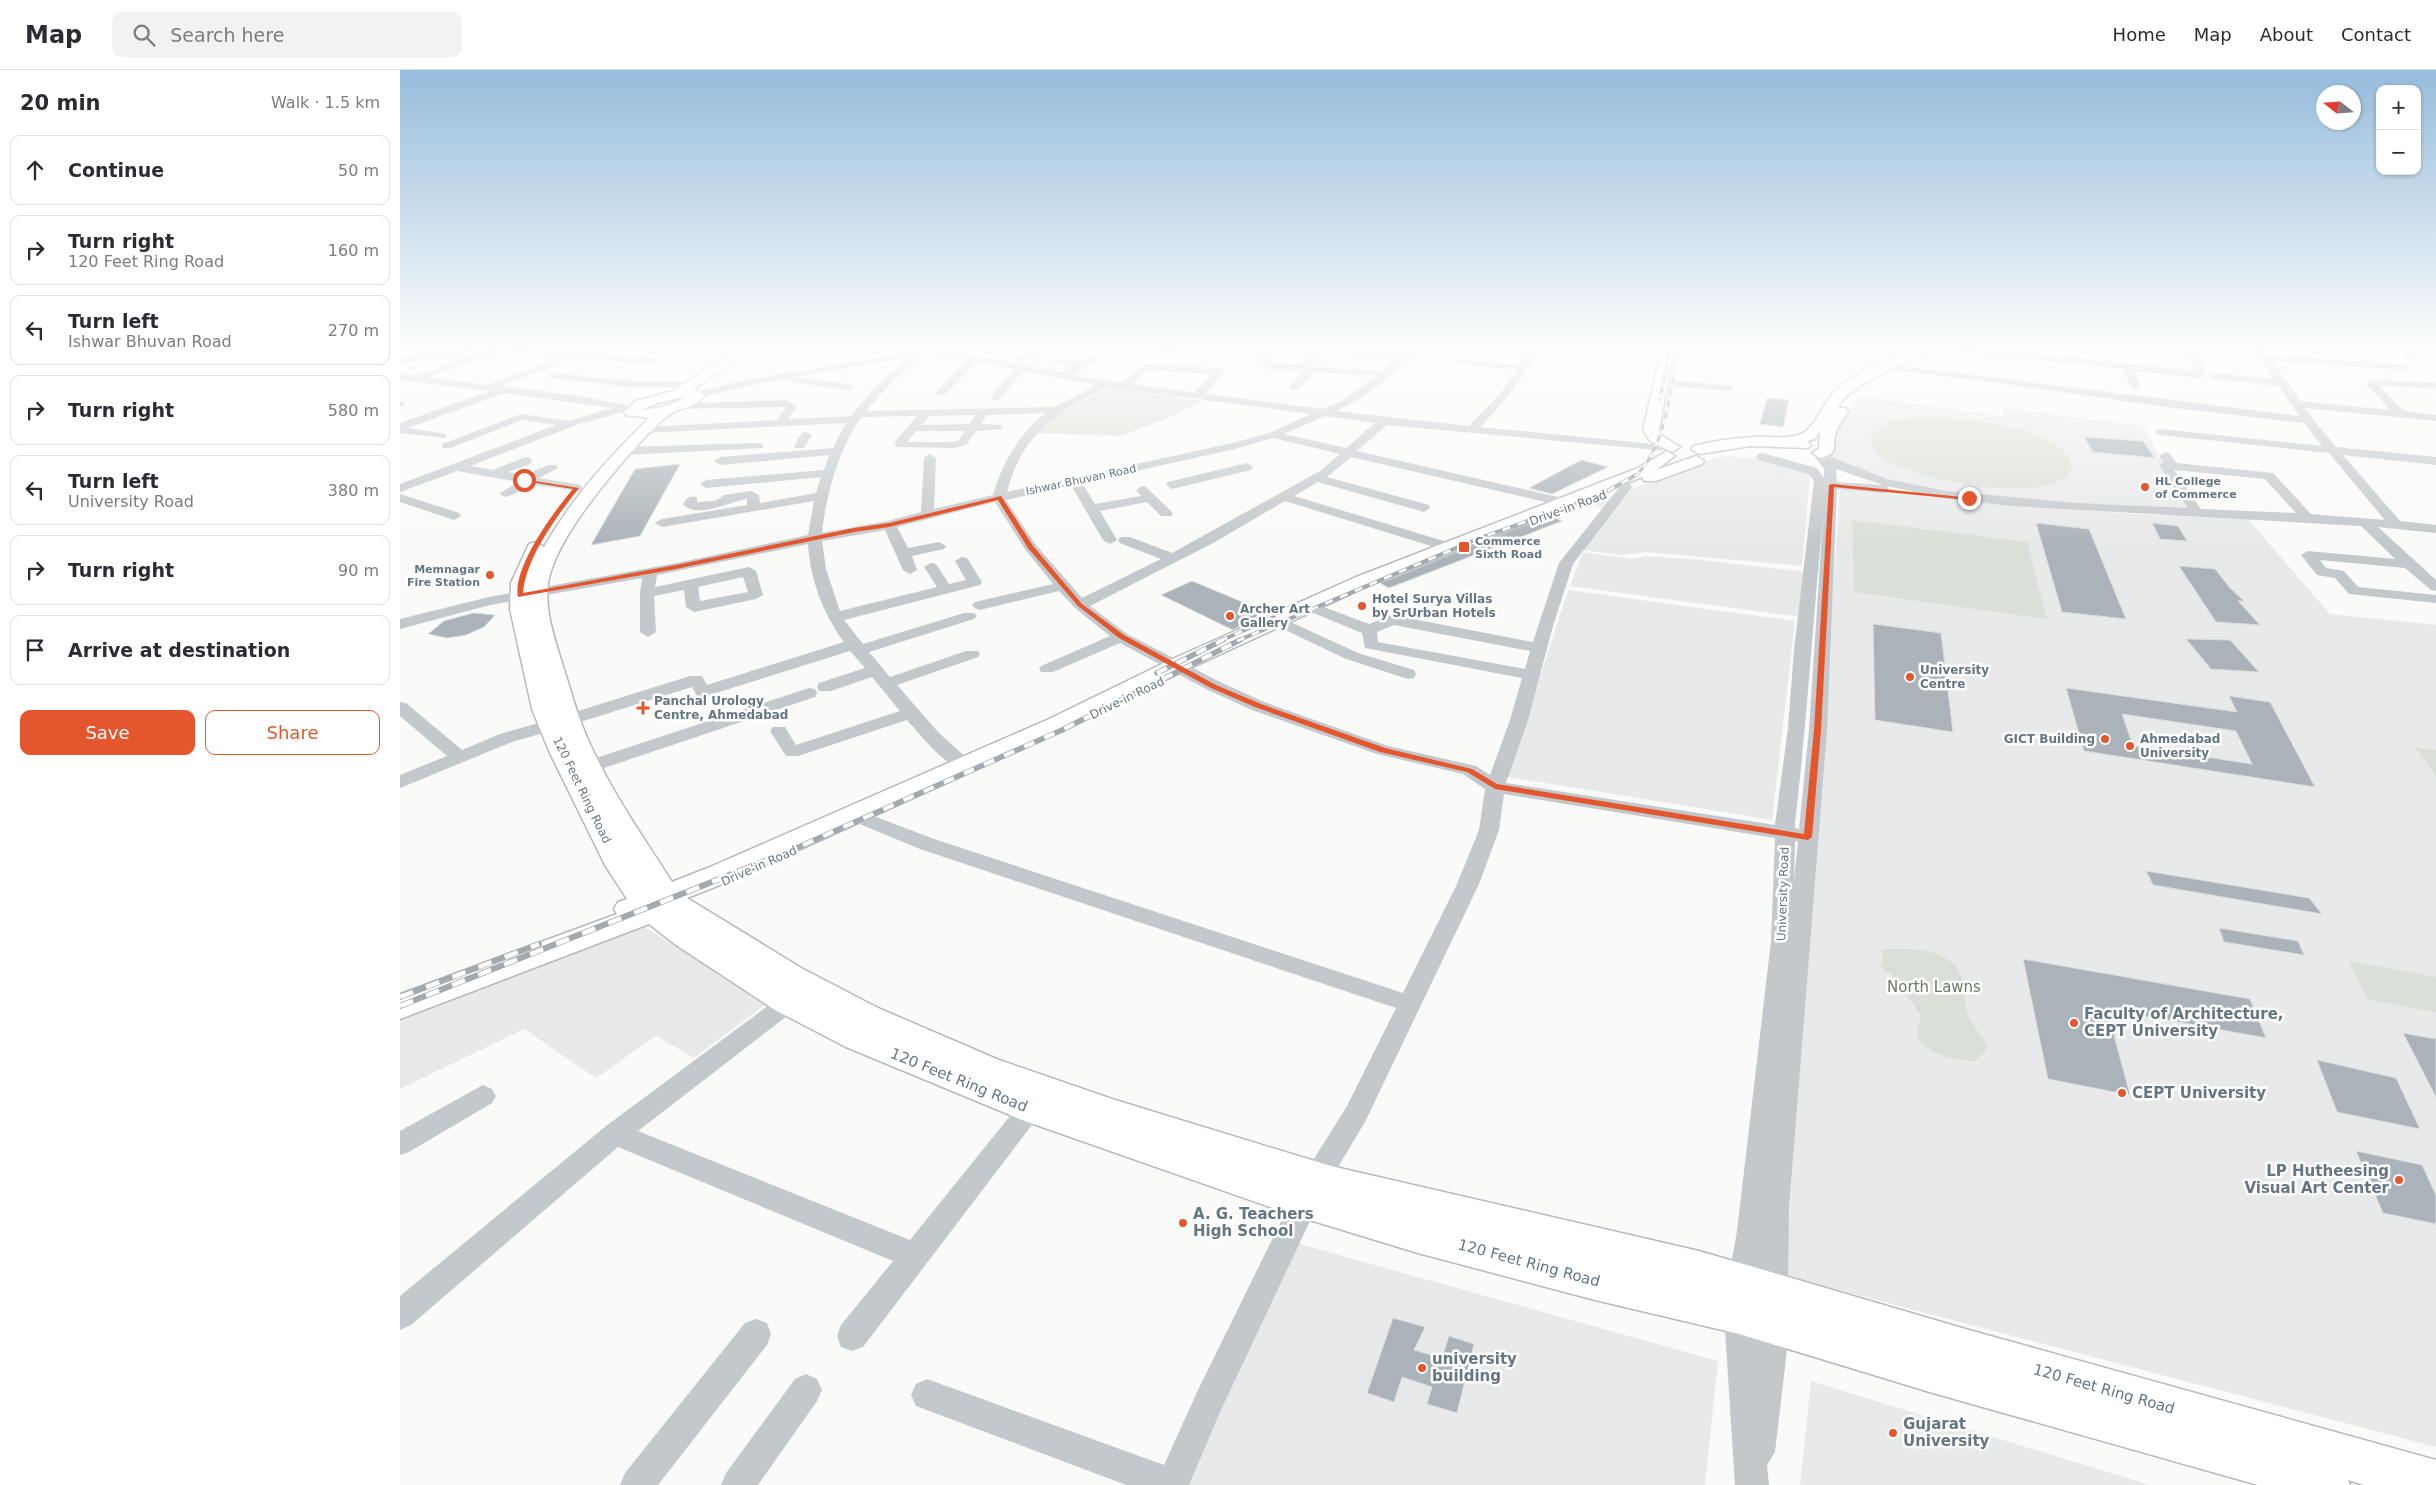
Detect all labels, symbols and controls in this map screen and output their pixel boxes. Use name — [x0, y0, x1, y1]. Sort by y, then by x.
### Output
search box — [112, 12, 462, 57]
text: Map — [25, 21, 82, 49]
icon: search — [130, 21, 158, 49]
text: Search here — [170, 24, 284, 46]
text: Home — [2113, 24, 2166, 45]
text: Map — [2194, 24, 2232, 45]
text: About — [2260, 24, 2313, 45]
text: Contact — [2341, 24, 2411, 45]
north arrow — [2316, 85, 2361, 130]
map controls — [2376, 85, 2421, 175]
button: + — [2376, 85, 2421, 130]
text: 20 min — [20, 91, 101, 115]
text: Walk · 1.5 km — [271, 93, 380, 112]
button: − — [2376, 130, 2421, 175]
icon: ahead — [21, 156, 49, 184]
text: Continue — [68, 159, 164, 181]
text: 50 m — [338, 161, 379, 180]
text: Turn right — [68, 230, 174, 252]
icon: right — [21, 236, 49, 264]
text: 160 m — [328, 241, 379, 260]
text: 120 Feet Ring Road — [68, 252, 224, 271]
text: Turn left — [68, 310, 159, 332]
icon: left — [21, 316, 49, 344]
text: 270 m — [328, 321, 379, 340]
text: Ishwar Bhuvan Road — [68, 332, 232, 351]
icon: right — [21, 396, 49, 424]
text: Turn right — [68, 399, 174, 421]
text: 580 m — [328, 401, 379, 420]
street label: Ishwar Bhuvan Road — [1025, 462, 1137, 498]
route start — [513, 469, 536, 492]
text: Turn left — [68, 470, 159, 492]
place label: HL College of Commerce — [2155, 475, 2237, 501]
icon: left — [21, 476, 49, 504]
text: 380 m — [328, 481, 379, 500]
marker: HL College of Commerce — [2139, 481, 2151, 493]
route end — [1958, 487, 1981, 510]
street label: Drive-in Road — [1527, 488, 1609, 528]
text: University Road — [68, 492, 194, 511]
place label: Commerce Sixth Road — [1475, 535, 1542, 561]
marker: Commerce Sixth Road — [1457, 540, 1471, 554]
icon: right — [21, 556, 49, 584]
text: Turn right — [68, 559, 174, 581]
text: 90 m — [338, 561, 379, 580]
place label: Memnagar Fire Station — [407, 563, 481, 589]
marker: Memnagar Fire Station — [484, 569, 496, 581]
place label: Hotel Surya Villas by SrUrban Hotels — [1372, 592, 1496, 620]
marker: Hotel Surya Villas by SrUrban Hotels — [1356, 600, 1368, 612]
place label: Archer Art Gallery — [1240, 602, 1310, 630]
marker: Archer Art Gallery — [1224, 610, 1236, 622]
icon: arrive — [21, 636, 49, 664]
text: Arrive at destination — [68, 639, 290, 661]
place label: University Centre — [1920, 663, 1989, 691]
marker: University Centre — [1904, 671, 1916, 683]
street label: Drive-in Road — [1087, 674, 1167, 722]
place label: Panchal Urology Centre, Ahmedabad — [654, 694, 788, 722]
marker: Panchal Urology Centre, Ahmedabad — [636, 701, 650, 715]
button: Save — [20, 710, 195, 755]
button: Share — [205, 710, 380, 755]
place label: GICT Building — [2004, 732, 2095, 746]
place label: Ahmedabad University — [2140, 732, 2220, 760]
marker: GICT Building — [2099, 733, 2111, 745]
street label: 120 Feet Ring Road — [550, 734, 614, 846]
marker: Ahmedabad University — [2124, 740, 2136, 752]
street label: Drive-in Road — [719, 843, 799, 889]
street label: University Road — [1774, 847, 1792, 941]
park label: North Lawns — [1887, 978, 1981, 996]
place label: Faculty of Architecture, CEPT University — [2084, 1005, 2284, 1040]
marker: Faculty of Architecture, CEPT University — [2068, 1017, 2080, 1029]
street label: 120 Feet Ring Road — [888, 1044, 1030, 1116]
place label: CEPT University — [2132, 1084, 2266, 1102]
marker: CEPT University — [2116, 1087, 2128, 1099]
place label: LP Hutheesing Visual Art Center — [2244, 1162, 2390, 1197]
marker: LP Hutheesing Visual Art Center — [2393, 1174, 2405, 1186]
place label: A. G. Teachers High School — [1193, 1205, 1314, 1240]
marker: A. G. Teachers High School — [1177, 1217, 1189, 1229]
street label: 120 Feet Ring Road — [1456, 1235, 1602, 1291]
place label: university building — [1432, 1350, 1517, 1385]
street label: 120 Feet Ring Road — [2031, 1360, 2177, 1418]
marker: university building — [1416, 1362, 1428, 1374]
place label: Gujarat University — [1903, 1415, 1990, 1450]
marker: Gujarat University — [1887, 1427, 1899, 1439]

